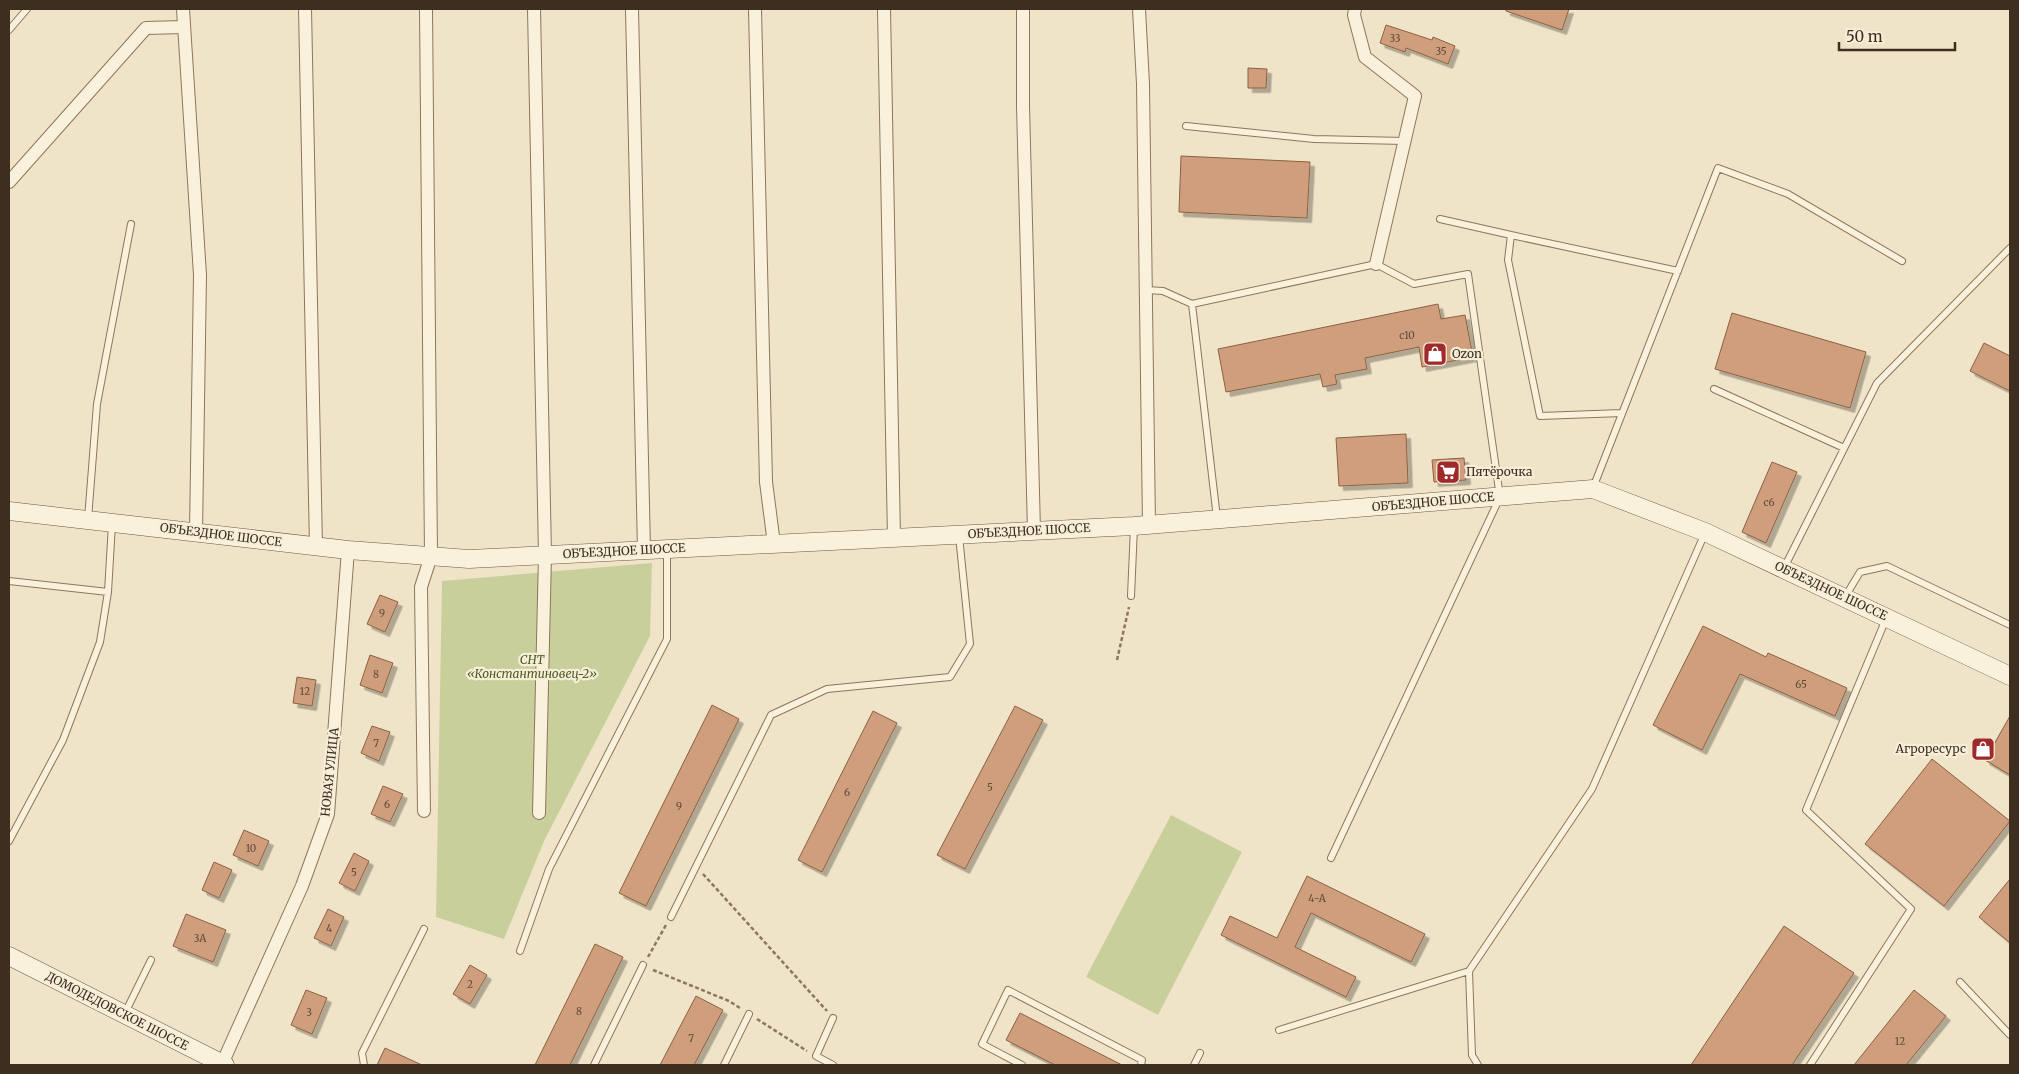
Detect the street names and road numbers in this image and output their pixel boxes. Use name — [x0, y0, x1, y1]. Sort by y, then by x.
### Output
street label: ОБЪЕЗДНОЕ ШОССЕ — [1371, 489, 1495, 514]
street label: ОБЪЕЗДНОЕ ШОССЕ — [159, 520, 283, 549]
street label: ОБЪЕЗДНОЕ ШОССЕ — [967, 520, 1091, 541]
street label: ОБЪЕЗДНОЕ ШОССЕ — [562, 540, 686, 561]
street label: ОБЪЕЗДНОЕ ШОССЕ — [1772, 558, 1890, 623]
street label: НОВАЯ УЛИЦА — [317, 726, 342, 817]
street label: ДОМОДЕДОВСКОЕ ШОССЕ — [43, 968, 191, 1053]

